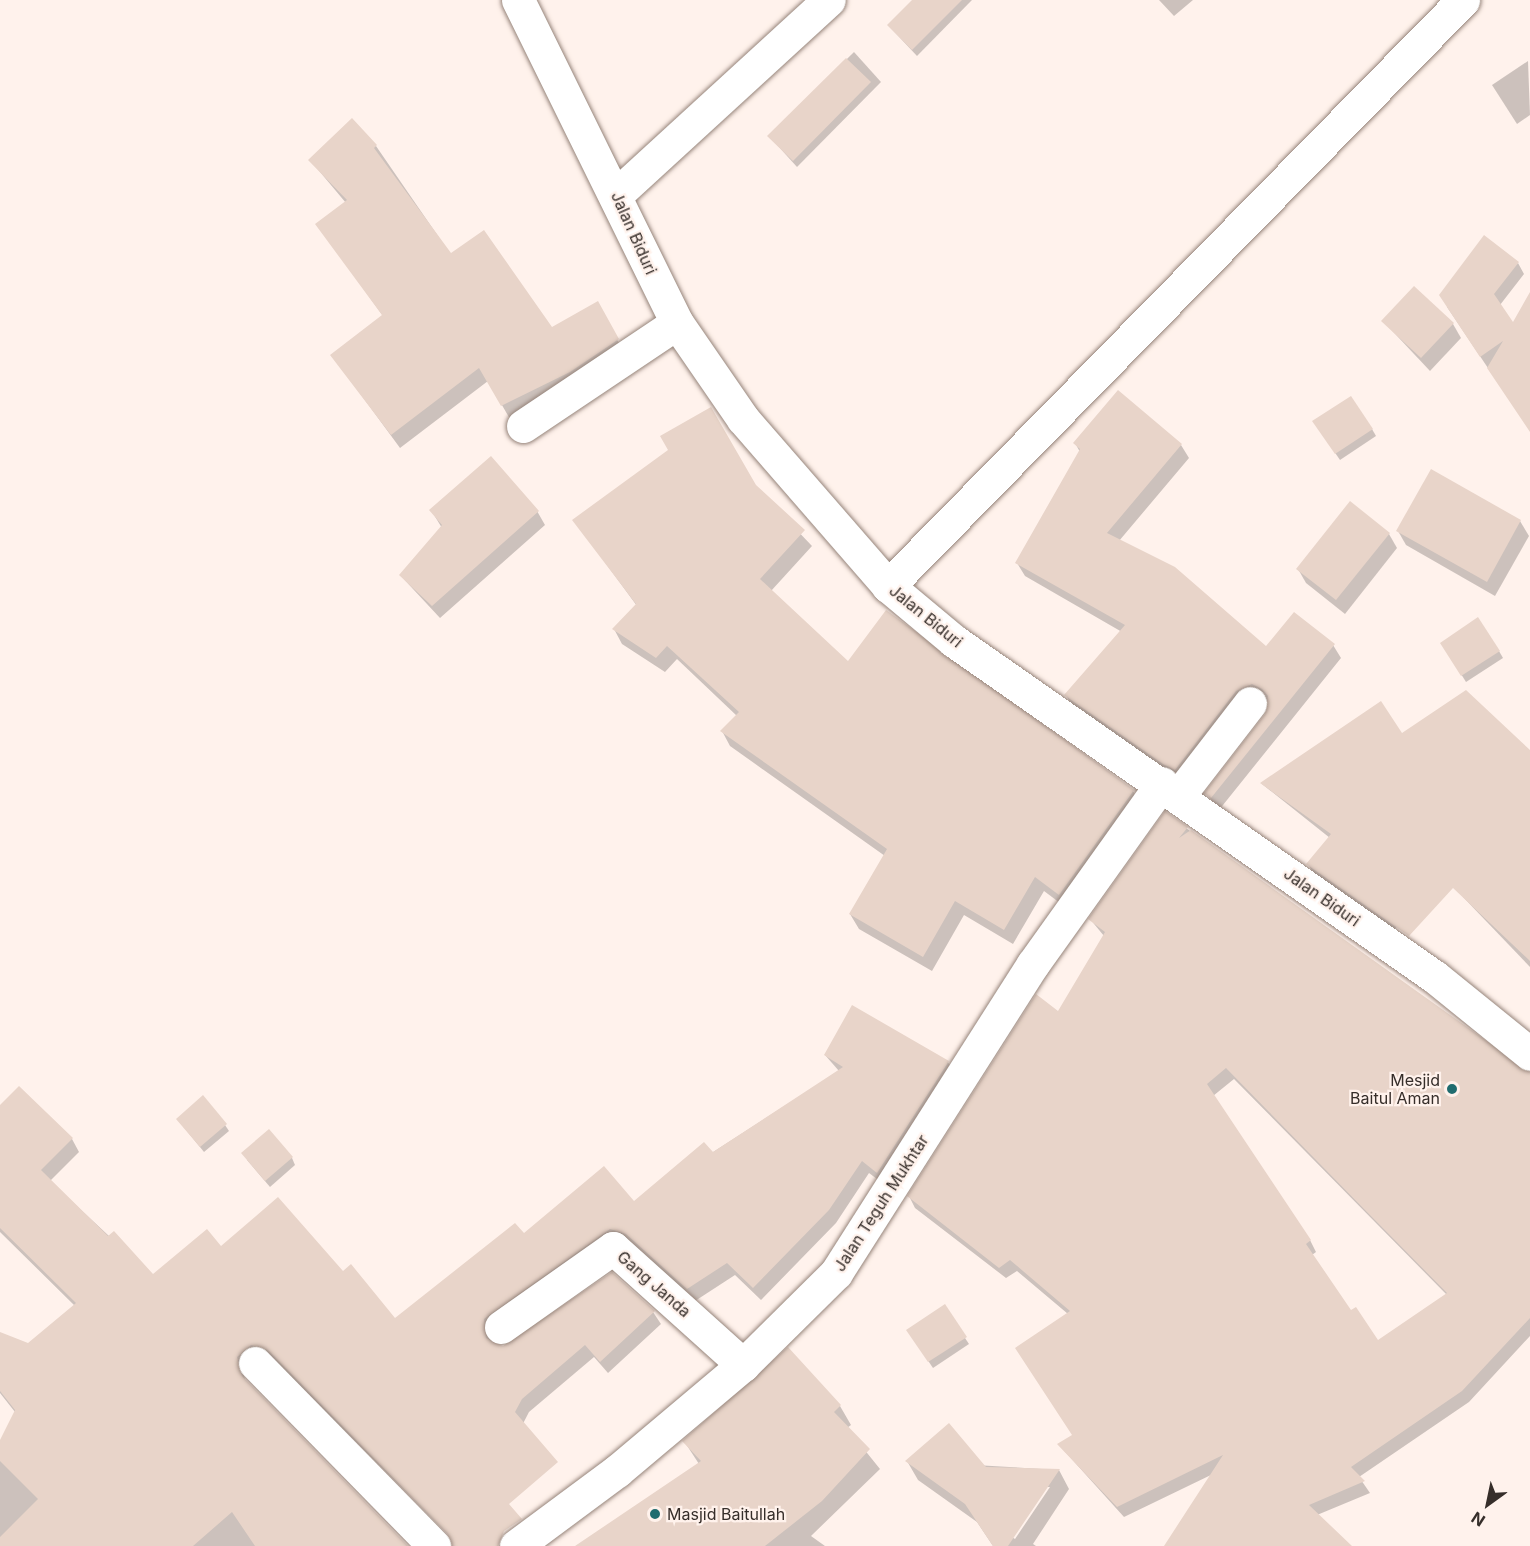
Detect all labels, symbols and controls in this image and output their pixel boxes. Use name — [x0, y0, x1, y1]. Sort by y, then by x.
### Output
street label: Jalan Biduri — [607, 189, 661, 277]
street label: Jalan Biduri — [885, 581, 967, 651]
street label: Jalan Biduri — [1280, 864, 1364, 930]
place label: Mesjid Baitul Aman — [1350, 1070, 1440, 1108]
marker: Mesjid Baitul Aman — [1445, 1082, 1459, 1096]
street label: Jalan Teguh Mukhtar — [830, 1131, 932, 1275]
street label: Gang Janda — [613, 1247, 695, 1321]
north arrow — [1458, 1474, 1518, 1534]
place label: Masjid Baitullah — [667, 1504, 785, 1524]
marker: Masjid Baitullah — [648, 1507, 662, 1521]
text: N — [1468, 1507, 1489, 1531]

